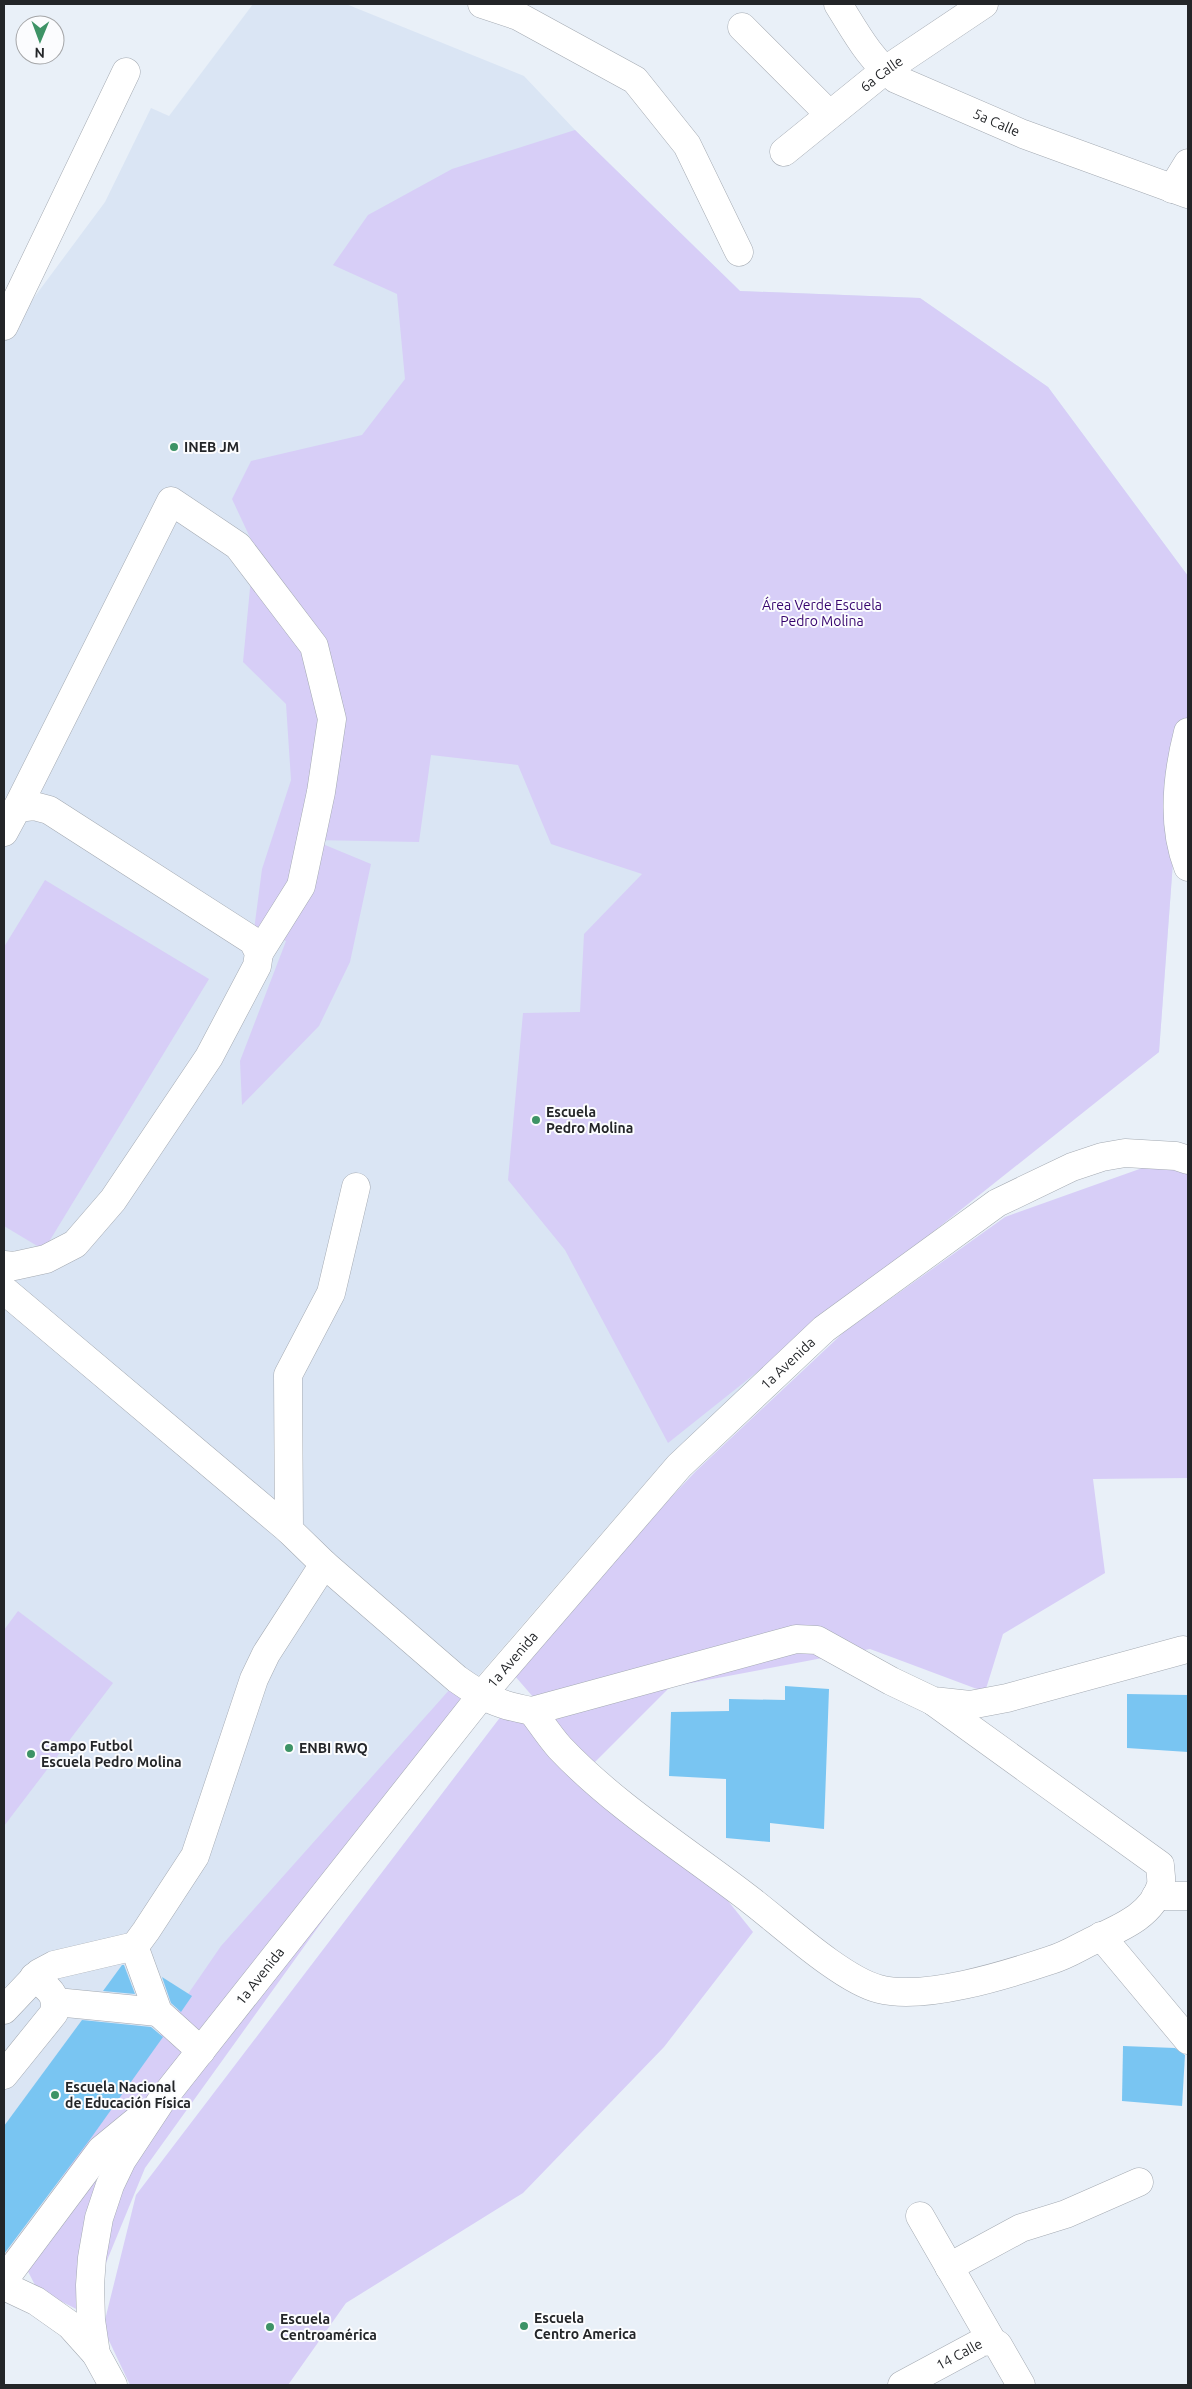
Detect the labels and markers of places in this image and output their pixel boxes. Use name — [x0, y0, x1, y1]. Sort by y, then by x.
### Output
place label: INEB JM — [184, 439, 239, 455]
marker: INEB JM — [168, 441, 180, 453]
place label: Escuela Pedro Molina — [546, 1104, 633, 1136]
marker: Escuela Pedro Molina — [530, 1114, 542, 1126]
place label: Campo Futbol Escuela Pedro Molina — [41, 1738, 182, 1770]
place label: ENBI RWQ — [299, 1740, 368, 1756]
marker: ENBI RWQ — [283, 1742, 295, 1754]
marker: Campo Futbol Escuela Pedro Molina — [25, 1748, 37, 1760]
place label: Escuela Nacional de Educación Física — [65, 2079, 191, 2111]
marker: Escuela Nacional de Educación Física — [49, 2089, 61, 2101]
place label: Escuela Centro America — [534, 2310, 636, 2342]
place label: Escuela Centroamérica — [280, 2311, 377, 2343]
marker: Escuela Centro America — [518, 2320, 530, 2332]
marker: Escuela Centroamérica — [264, 2321, 276, 2333]

